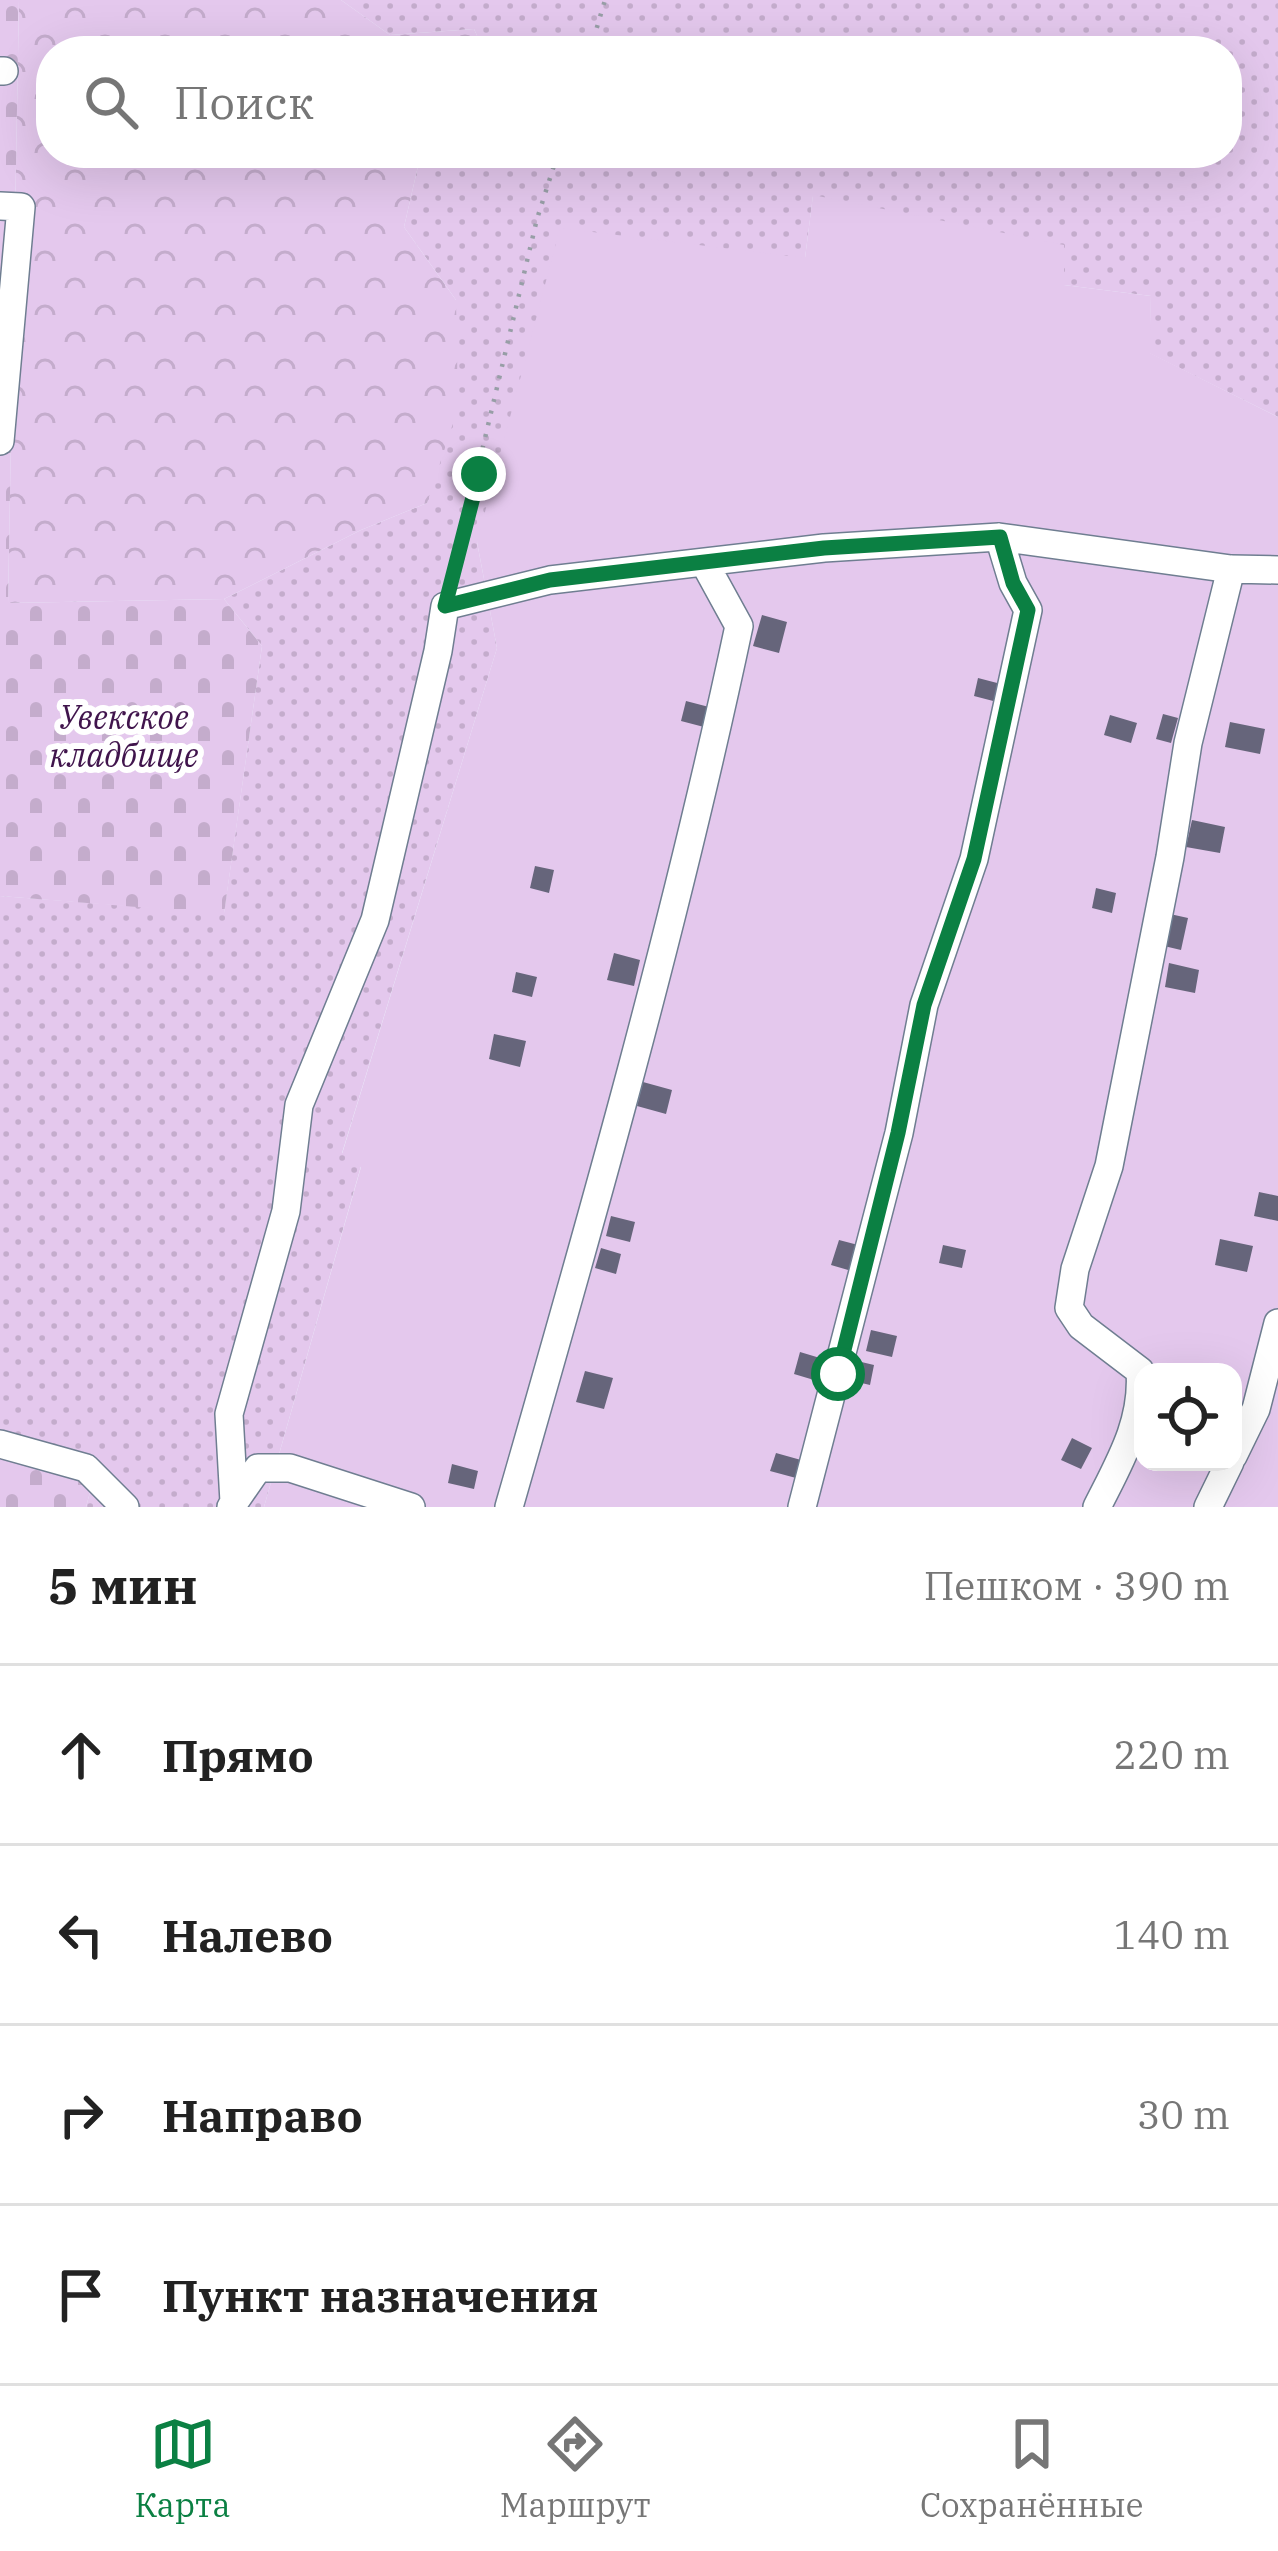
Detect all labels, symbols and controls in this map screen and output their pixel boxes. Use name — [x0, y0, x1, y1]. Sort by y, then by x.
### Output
search box — [36, 36, 1242, 168]
icon: search — [78, 69, 144, 135]
text: Поиск — [174, 73, 314, 131]
route end — [452, 447, 506, 501]
park label: Увекское кладбище — [50, 695, 199, 776]
route start — [811, 1347, 865, 1401]
map controls — [1134, 1363, 1242, 1471]
button: locate — [1134, 1363, 1242, 1471]
text: 5 мин — [48, 1552, 198, 1618]
text: Пешком · 390 m — [924, 1560, 1230, 1611]
icon: ahead — [48, 1722, 114, 1788]
text: Прямо — [162, 1726, 314, 1784]
text: 220 m — [1114, 1729, 1230, 1780]
icon: left — [48, 1902, 114, 1968]
text: Налево — [162, 1906, 333, 1964]
text: 140 m — [1114, 1909, 1230, 1960]
icon: right — [48, 2082, 114, 2148]
text: Направо — [162, 2086, 363, 2144]
text: 30 m — [1137, 2089, 1230, 2140]
icon: arrive — [48, 2262, 114, 2328]
text: Пункт назначения — [162, 2266, 599, 2324]
tab: Карта — [135, 2411, 230, 2526]
tab: Маршрут — [500, 2411, 651, 2526]
tab: Сохранённые — [920, 2411, 1143, 2526]

